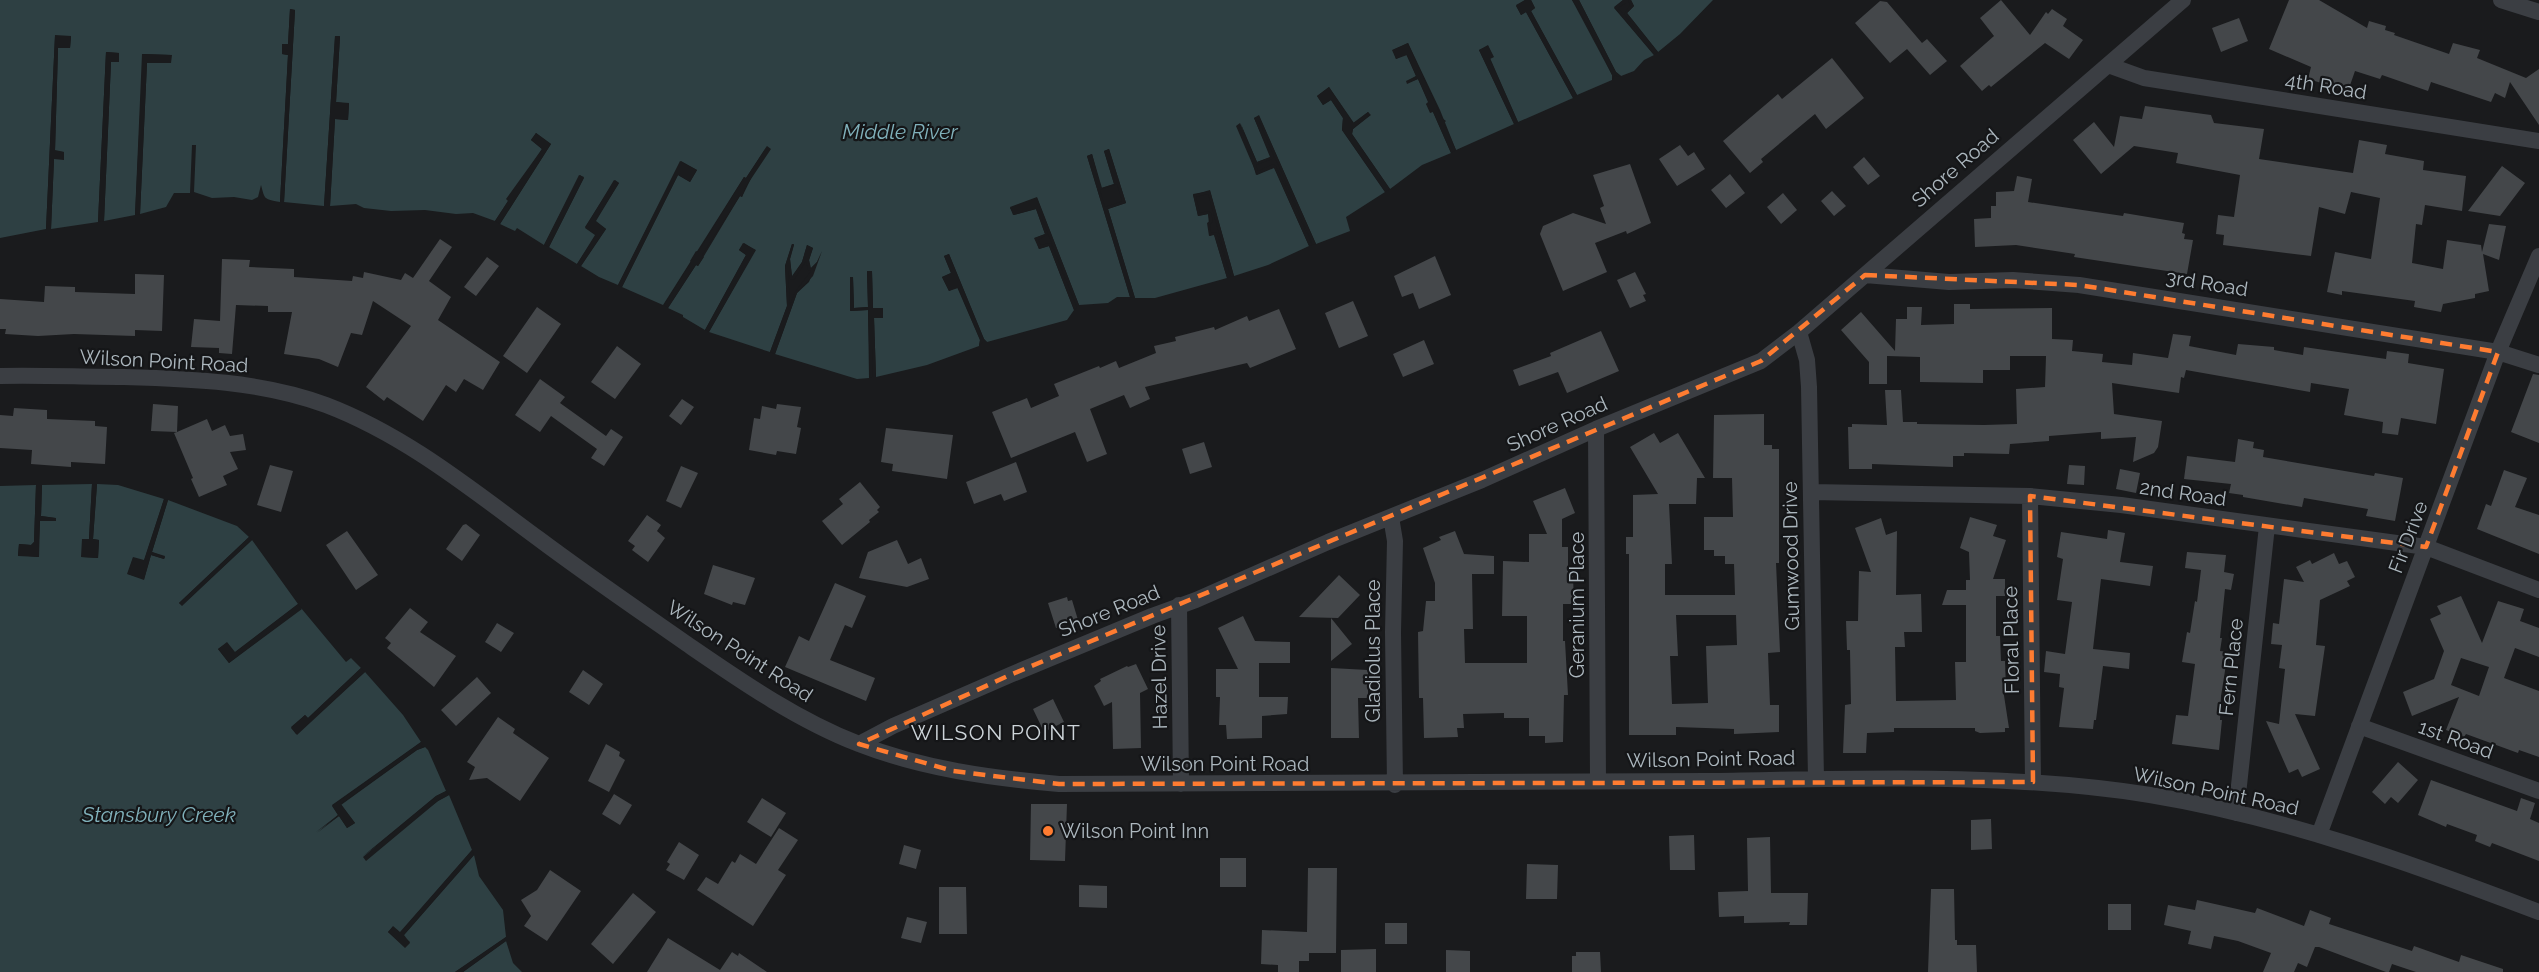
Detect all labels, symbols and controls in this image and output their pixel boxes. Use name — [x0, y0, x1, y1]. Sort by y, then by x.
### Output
street label: 4th Road — [2283, 68, 2369, 104]
water label: Middle River — [842, 119, 958, 144]
street label: Shore Road — [1907, 124, 2003, 212]
street label: 3rd Road — [2164, 265, 2250, 301]
street label: Wilson Point Road — [79, 345, 249, 377]
street label: Shore Road — [1503, 391, 1611, 457]
street label: 2nd Road — [2138, 475, 2228, 511]
street label: Gumwood Drive — [1778, 481, 1804, 631]
street label: Fir Drive — [2383, 497, 2433, 577]
street label: Geranium Place — [1565, 531, 1589, 678]
street label: Gladiolus Place — [1361, 579, 1385, 722]
street label: Shore Road — [1055, 580, 1163, 642]
street label: Floral Place — [1998, 585, 2024, 694]
street label: Wilson Point Road — [663, 595, 817, 707]
street label: Fern Place — [2214, 617, 2248, 717]
street label: Hazel Drive — [1146, 624, 1172, 729]
street label: 1st Road — [2415, 714, 2497, 764]
district label: WILSON POINT — [911, 720, 1081, 745]
street label: Wilson Point Road — [1626, 746, 1796, 772]
street label: Wilson Point Road — [1141, 752, 1309, 776]
street label: Wilson Point Road — [2131, 762, 2301, 820]
water label: Stansbury Creek — [81, 802, 236, 827]
place label: Wilson Point Inn — [1060, 819, 1209, 843]
marker: Wilson Point Inn — [1041, 824, 1055, 838]

